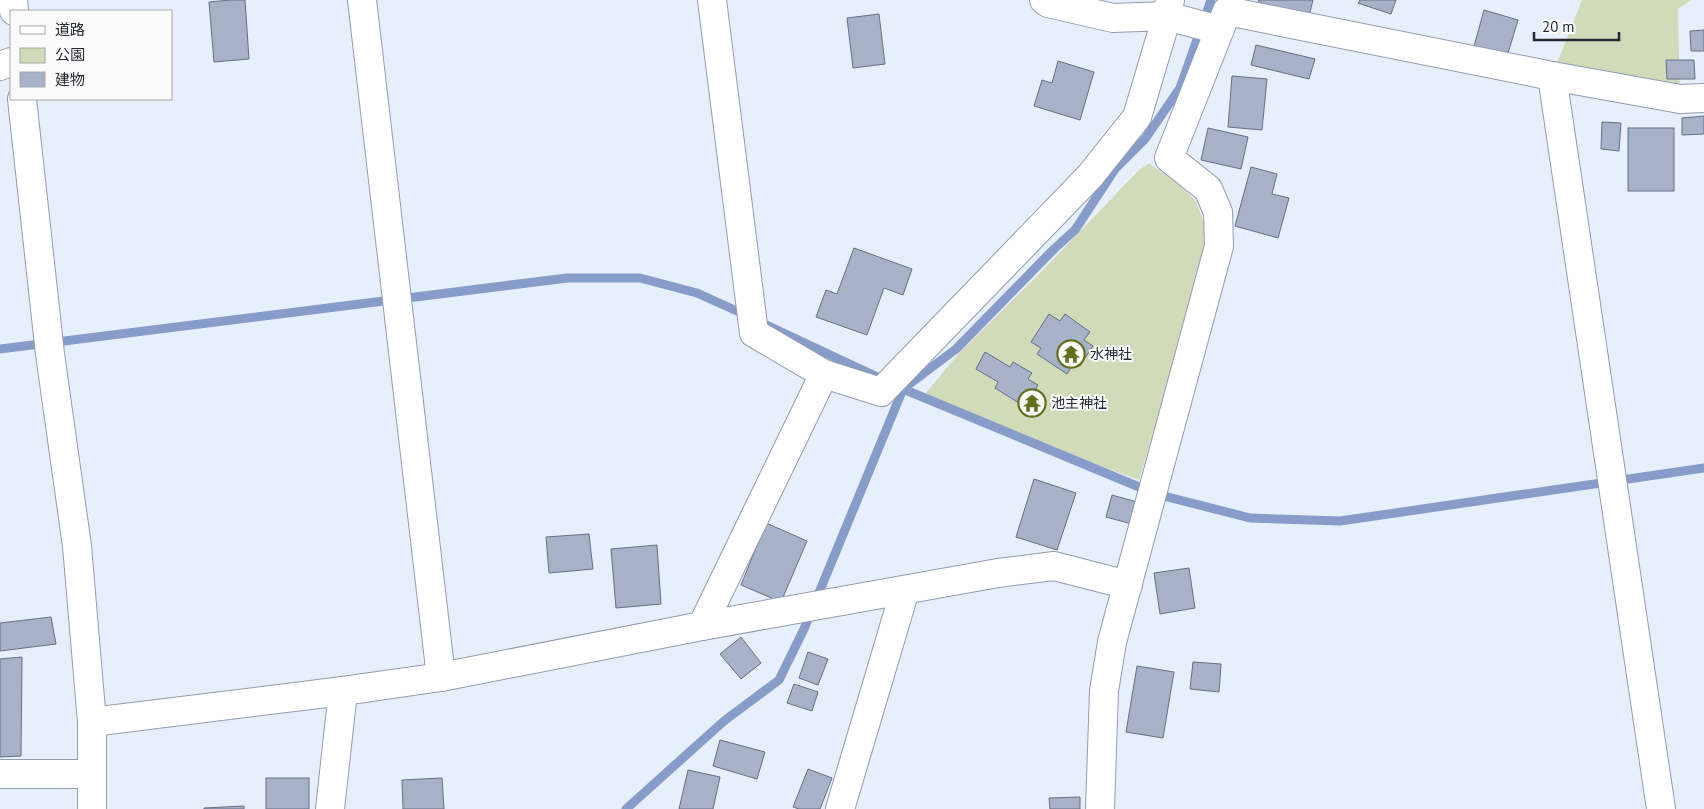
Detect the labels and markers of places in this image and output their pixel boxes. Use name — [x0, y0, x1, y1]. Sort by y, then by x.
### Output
temple icon: 水神社 — [1056, 339, 1086, 369]
place label: 水神社 — [1090, 345, 1132, 363]
temple icon: 池主神社 — [1017, 388, 1047, 418]
place label: 池主神社 — [1051, 394, 1107, 412]

